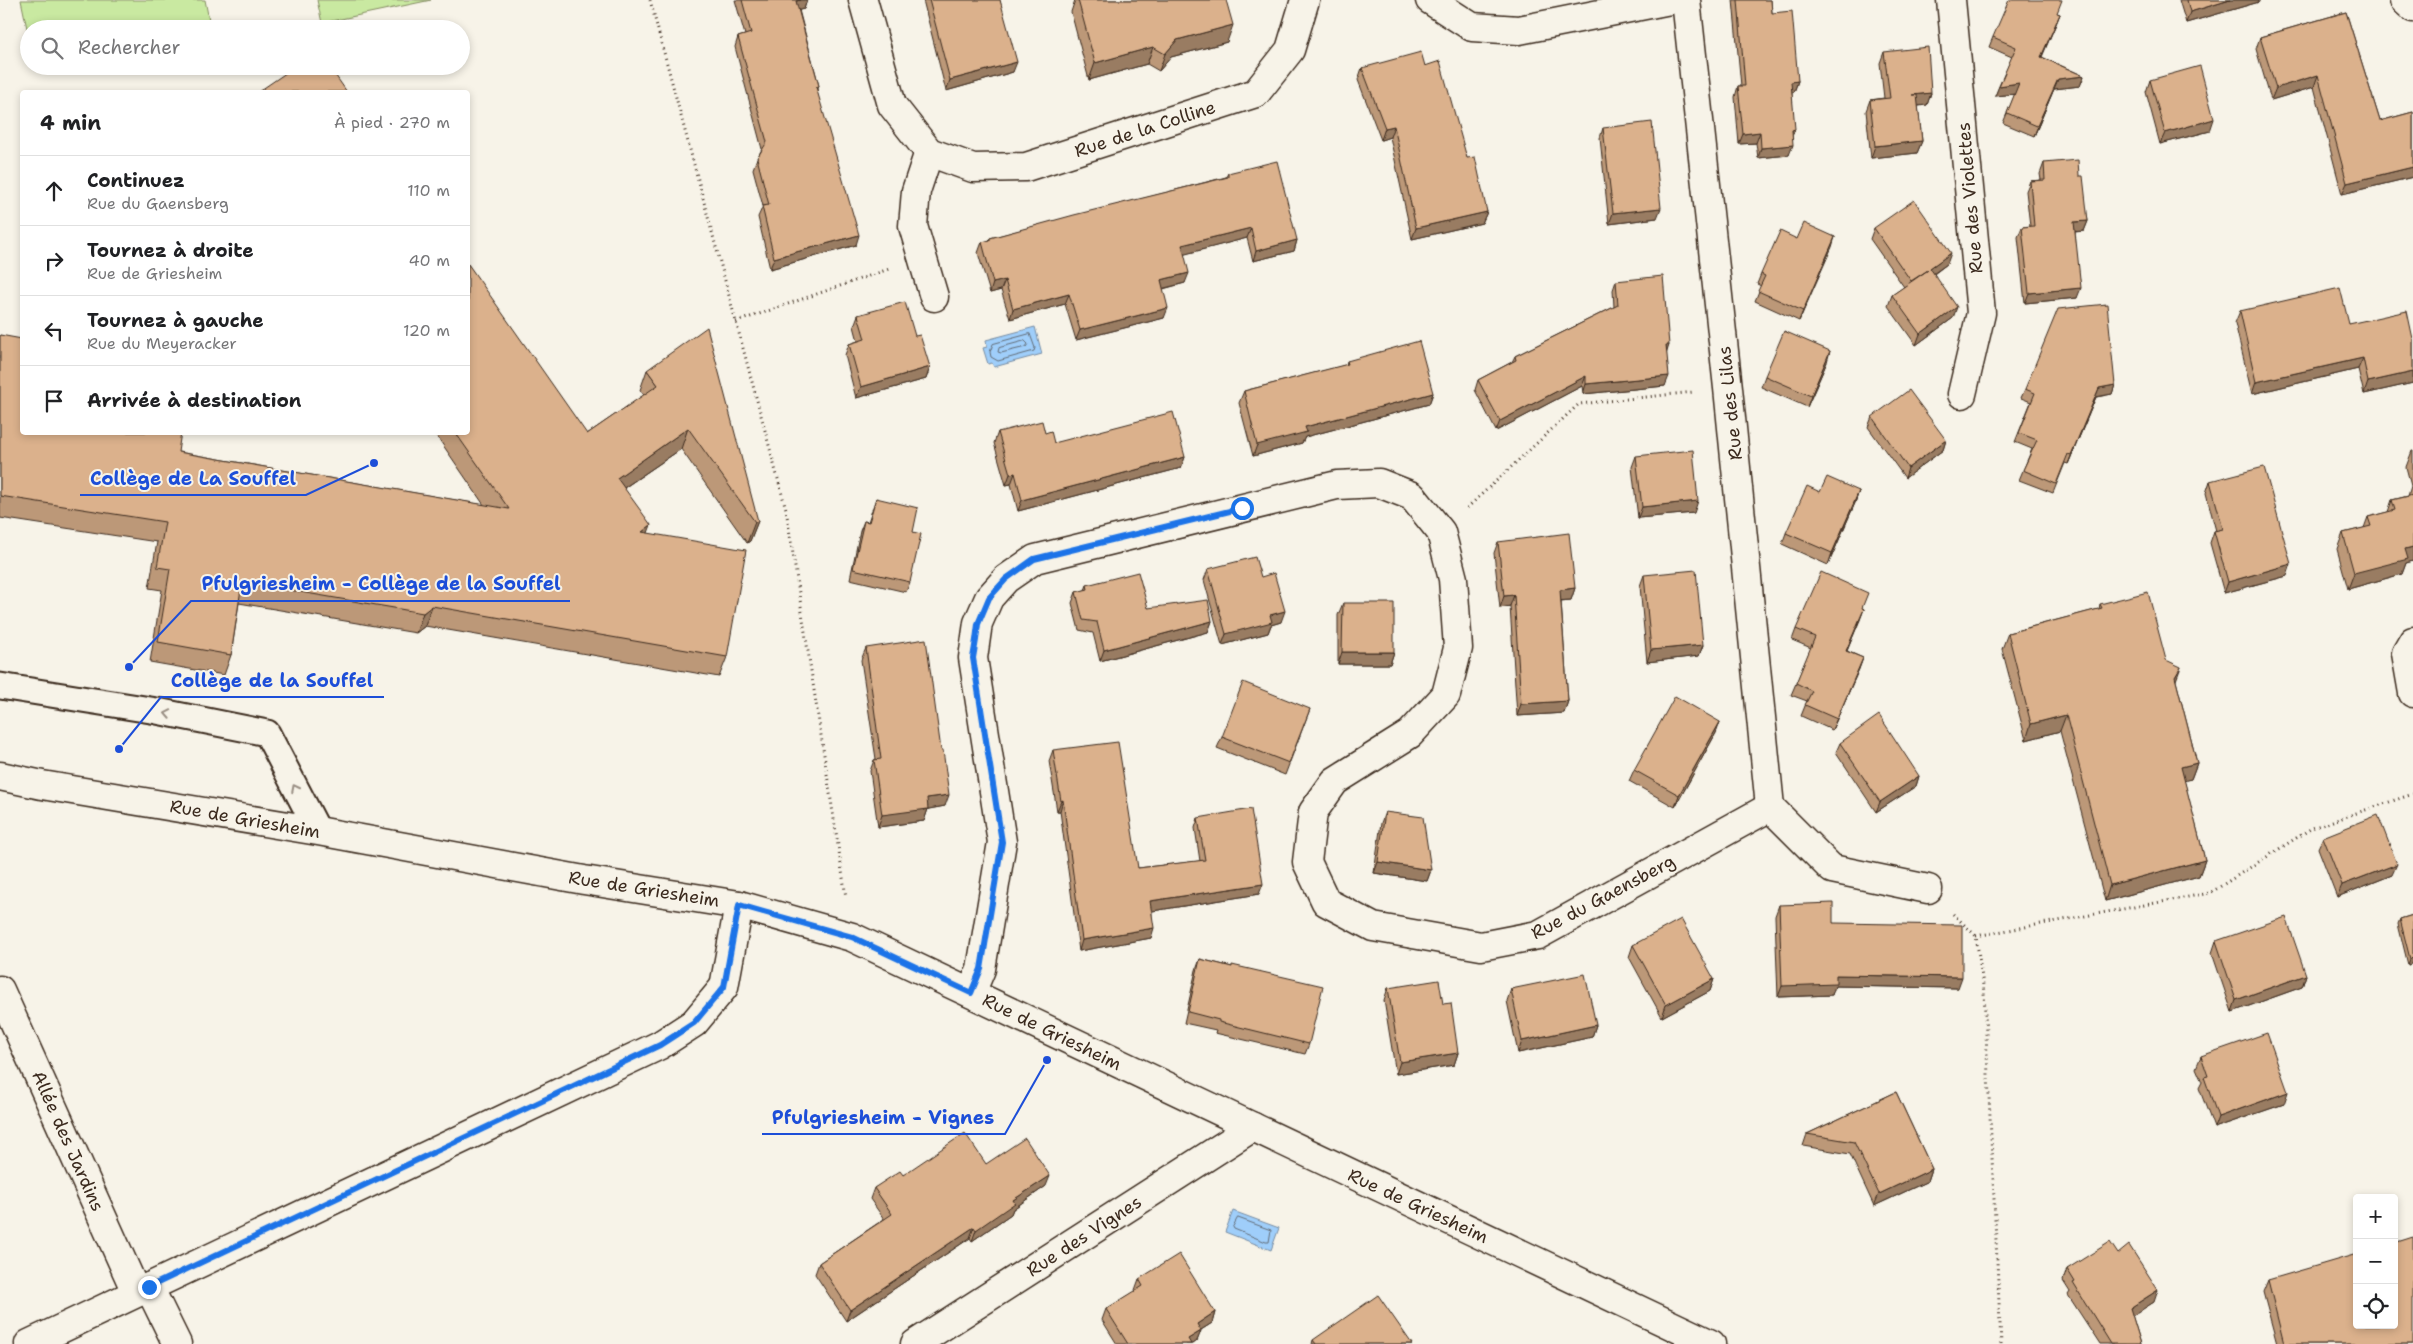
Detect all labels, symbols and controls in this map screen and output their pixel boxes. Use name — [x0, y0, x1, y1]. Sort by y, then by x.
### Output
search box — [20, 20, 470, 75]
icon: search — [38, 34, 66, 62]
text: Rechercher — [78, 35, 181, 60]
street label: Rue de la Colline — [1071, 95, 1219, 163]
text: 4 min — [40, 109, 101, 137]
text: À pied · 270 m — [334, 112, 450, 133]
street label: Rue des Violettes — [1951, 121, 1989, 275]
text: Continuez — [87, 168, 185, 193]
icon: ahead — [40, 177, 68, 205]
text: 110 m — [407, 180, 450, 201]
text: Rue du Gaensberg — [87, 193, 229, 214]
text: Tournez à droite — [87, 238, 254, 263]
icon: right — [40, 247, 68, 275]
text: 40 m — [408, 250, 450, 271]
text: Rue de Griesheim — [87, 263, 222, 284]
text: Tournez à gauche — [87, 308, 264, 333]
icon: left — [40, 317, 68, 345]
text: 120 m — [403, 320, 450, 341]
text: Rue du Meyeracker — [87, 333, 237, 354]
street label: Rue des Lilas — [1712, 345, 1748, 461]
icon: arrive — [40, 387, 68, 415]
text: Arrivée à destination — [87, 388, 301, 413]
callout: Collège de La Souffel — [80, 461, 306, 495]
text: Collège de La Souffel — [90, 466, 296, 491]
route start — [1231, 497, 1254, 520]
callout: Pfulgriesheim - Collège de la Souffel — [191, 567, 570, 601]
text: Pfulgriesheim - Collège de la Souffel — [201, 571, 561, 596]
callout: Collège de la Souffel — [161, 663, 384, 697]
text: Collège de la Souffel — [171, 668, 374, 693]
one-way arrow — [164, 709, 173, 719]
one-way arrow — [291, 784, 301, 793]
street label: Rue de Griesheim — [168, 794, 322, 844]
street label: Rue du Gaensberg — [1527, 849, 1679, 945]
street label: Rue de Griesheim — [567, 865, 721, 913]
street label: Rue de Griesheim — [978, 988, 1126, 1076]
street label: Allée des Jardins — [26, 1067, 110, 1215]
callout: Pfulgriesheim - Vignes — [762, 1100, 1005, 1134]
text: Pfulgriesheim - Vignes — [772, 1105, 994, 1130]
street label: Rue de Griesheim — [1344, 1163, 1492, 1249]
street label: Rue des Vignes — [1022, 1190, 1146, 1282]
map controls — [2353, 1194, 2398, 1329]
button: + — [2353, 1194, 2398, 1239]
button: − — [2353, 1239, 2398, 1284]
route end — [138, 1276, 161, 1299]
button: locate — [2353, 1284, 2398, 1329]

